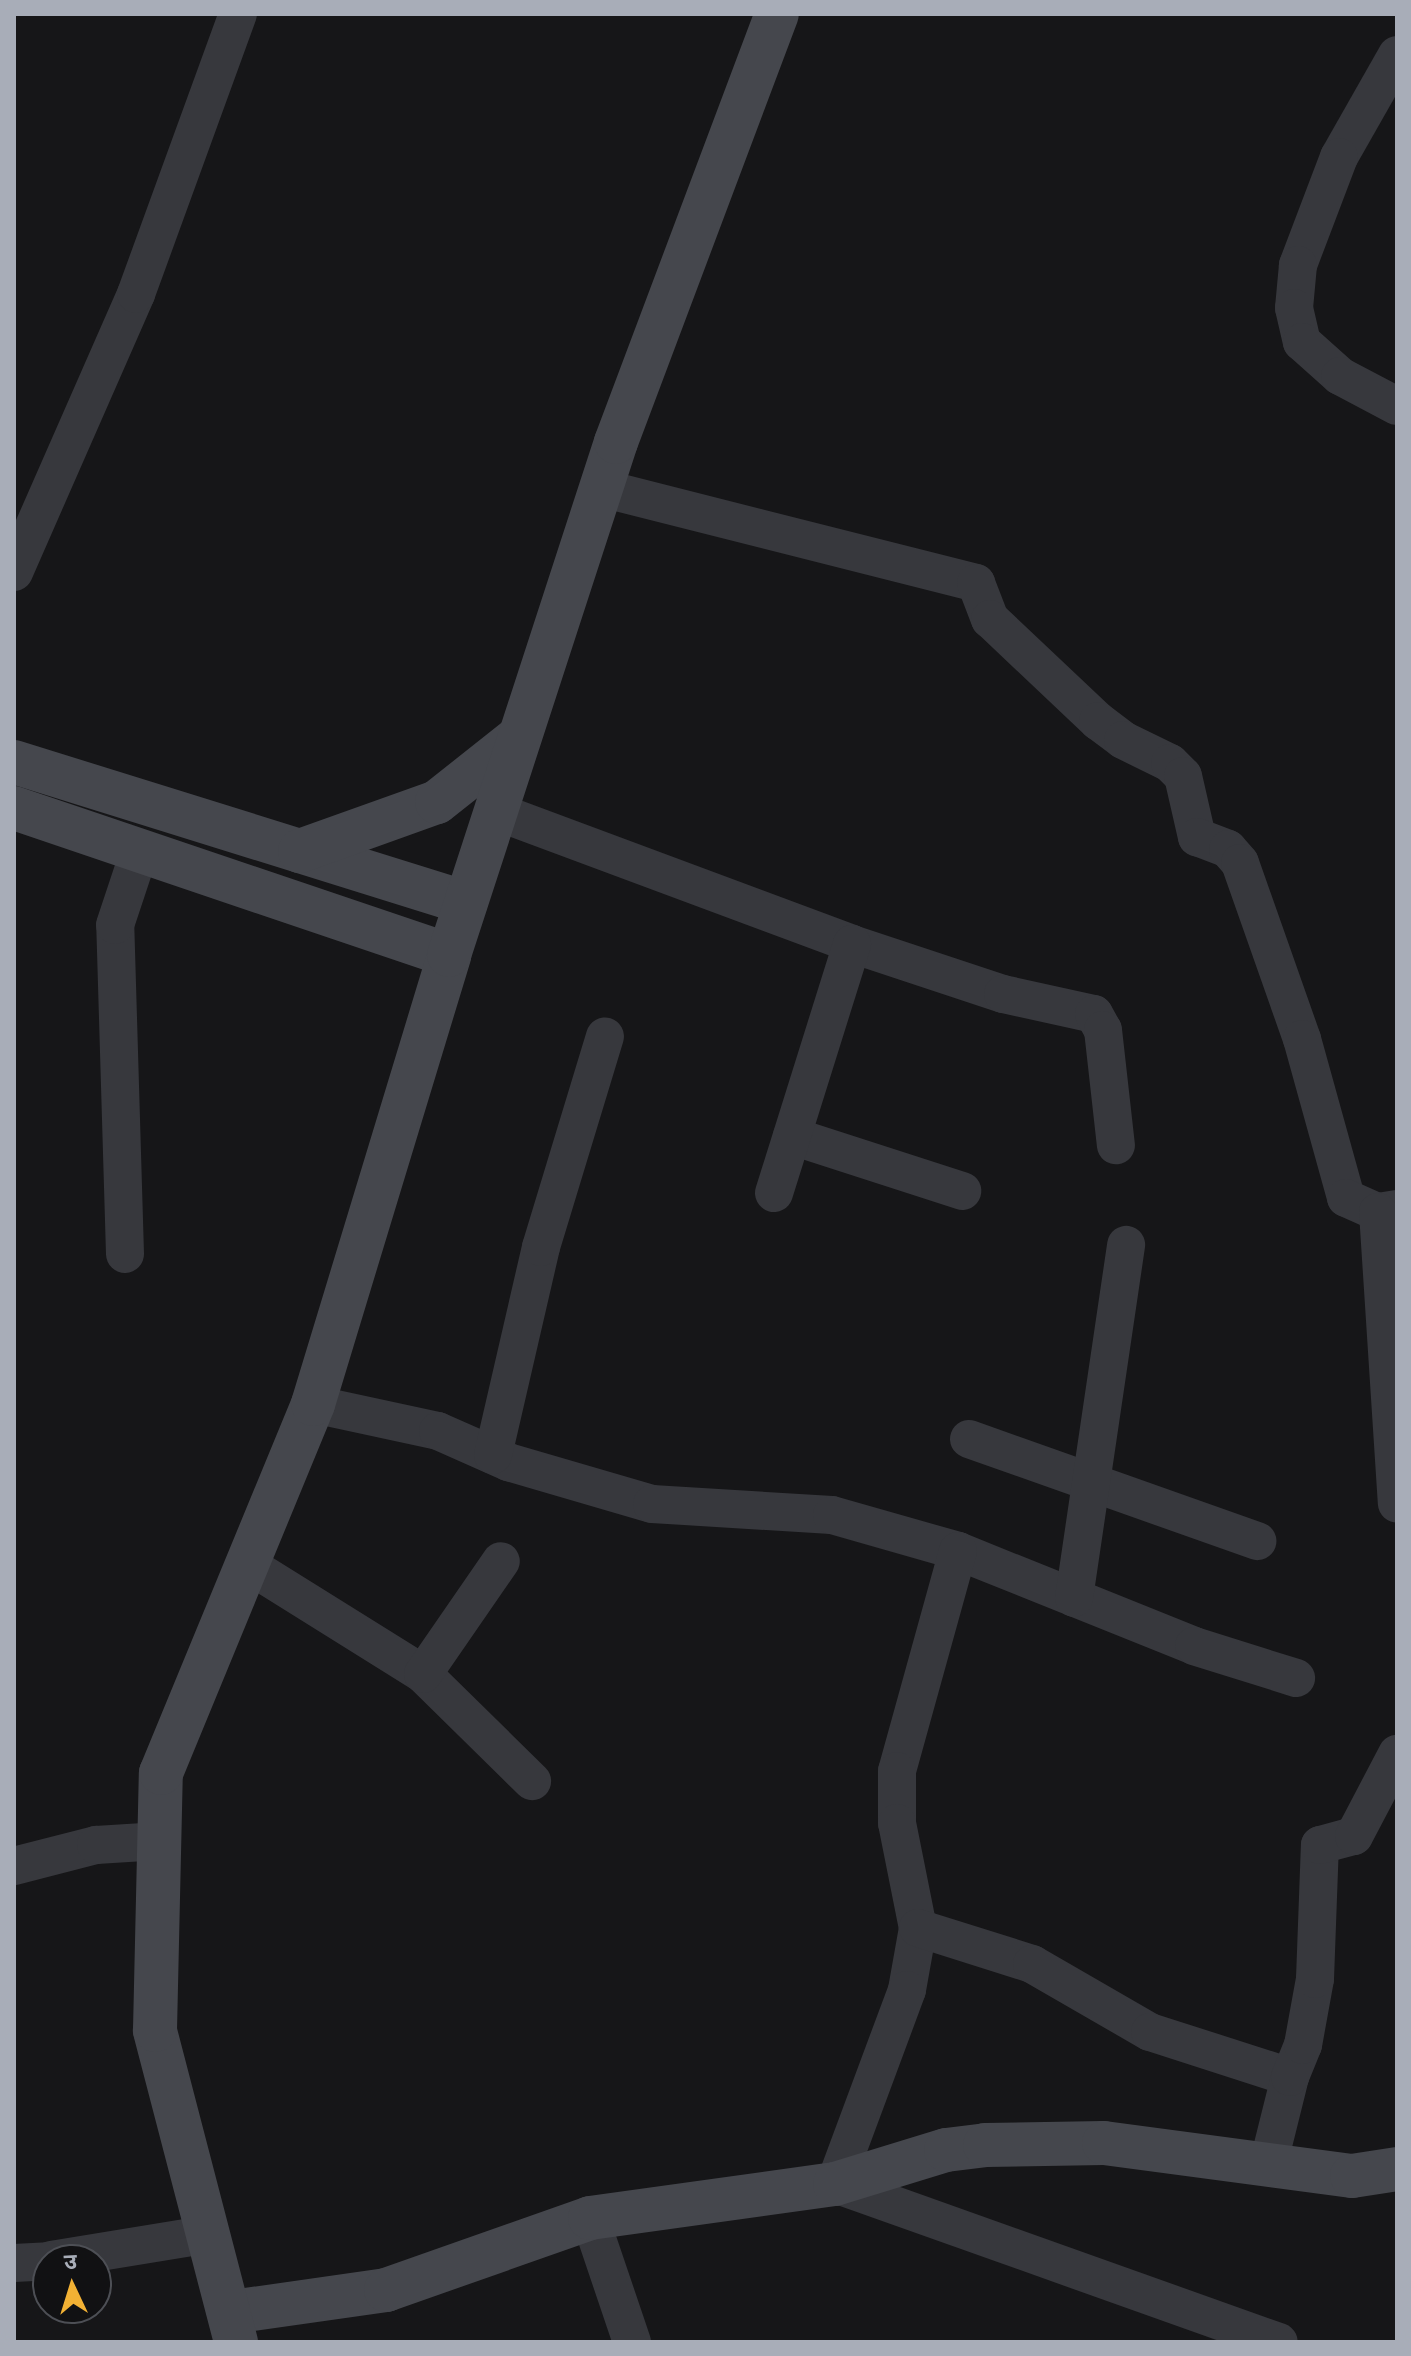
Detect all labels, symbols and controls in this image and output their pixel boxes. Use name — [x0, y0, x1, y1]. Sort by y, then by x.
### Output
north arrow — [32, 2244, 112, 2324]
text: उ — [63, 2248, 78, 2275]

